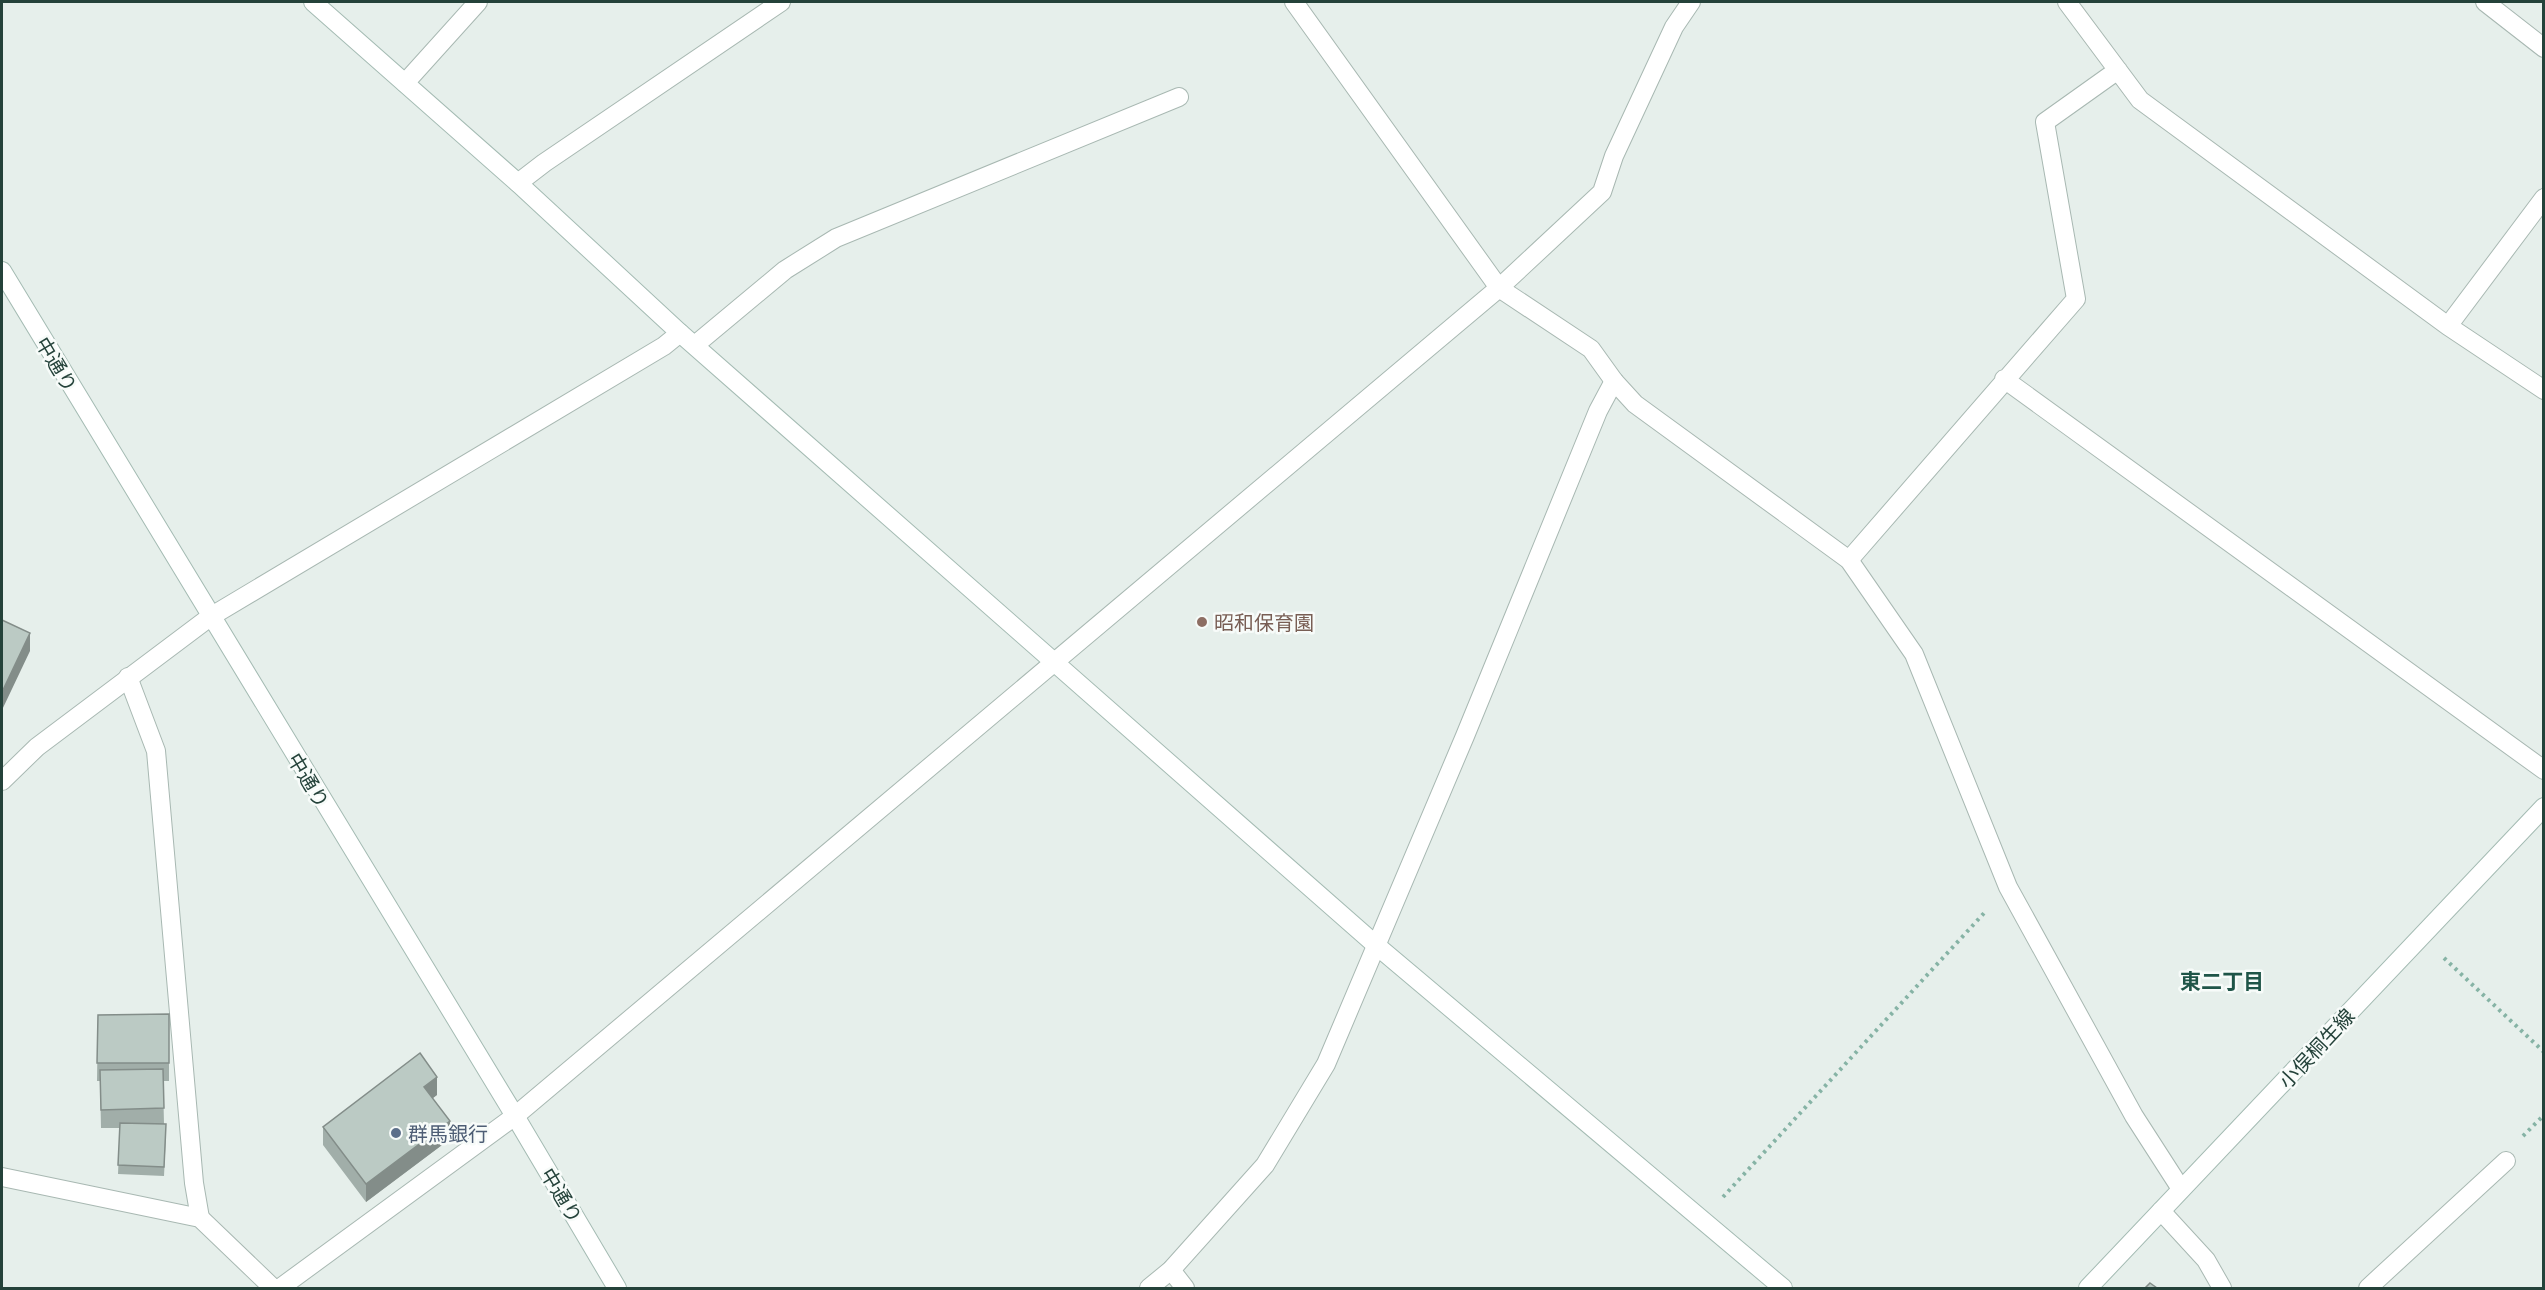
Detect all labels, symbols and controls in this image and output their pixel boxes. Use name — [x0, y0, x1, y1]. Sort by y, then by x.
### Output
street label: 中通り — [31, 332, 83, 396]
place label: 昭和保育園 — [1214, 610, 1314, 634]
marker: 昭和保育園 — [1195, 615, 1209, 629]
street label: 中通り — [283, 748, 335, 812]
district label: 東二丁目 — [2180, 968, 2264, 993]
street label: 小俣桐生線 — [2273, 1003, 2359, 1093]
place label: 群馬銀行 — [408, 1121, 488, 1145]
marker: 群馬銀行 — [389, 1126, 403, 1140]
street label: 中通り — [536, 1163, 588, 1227]

